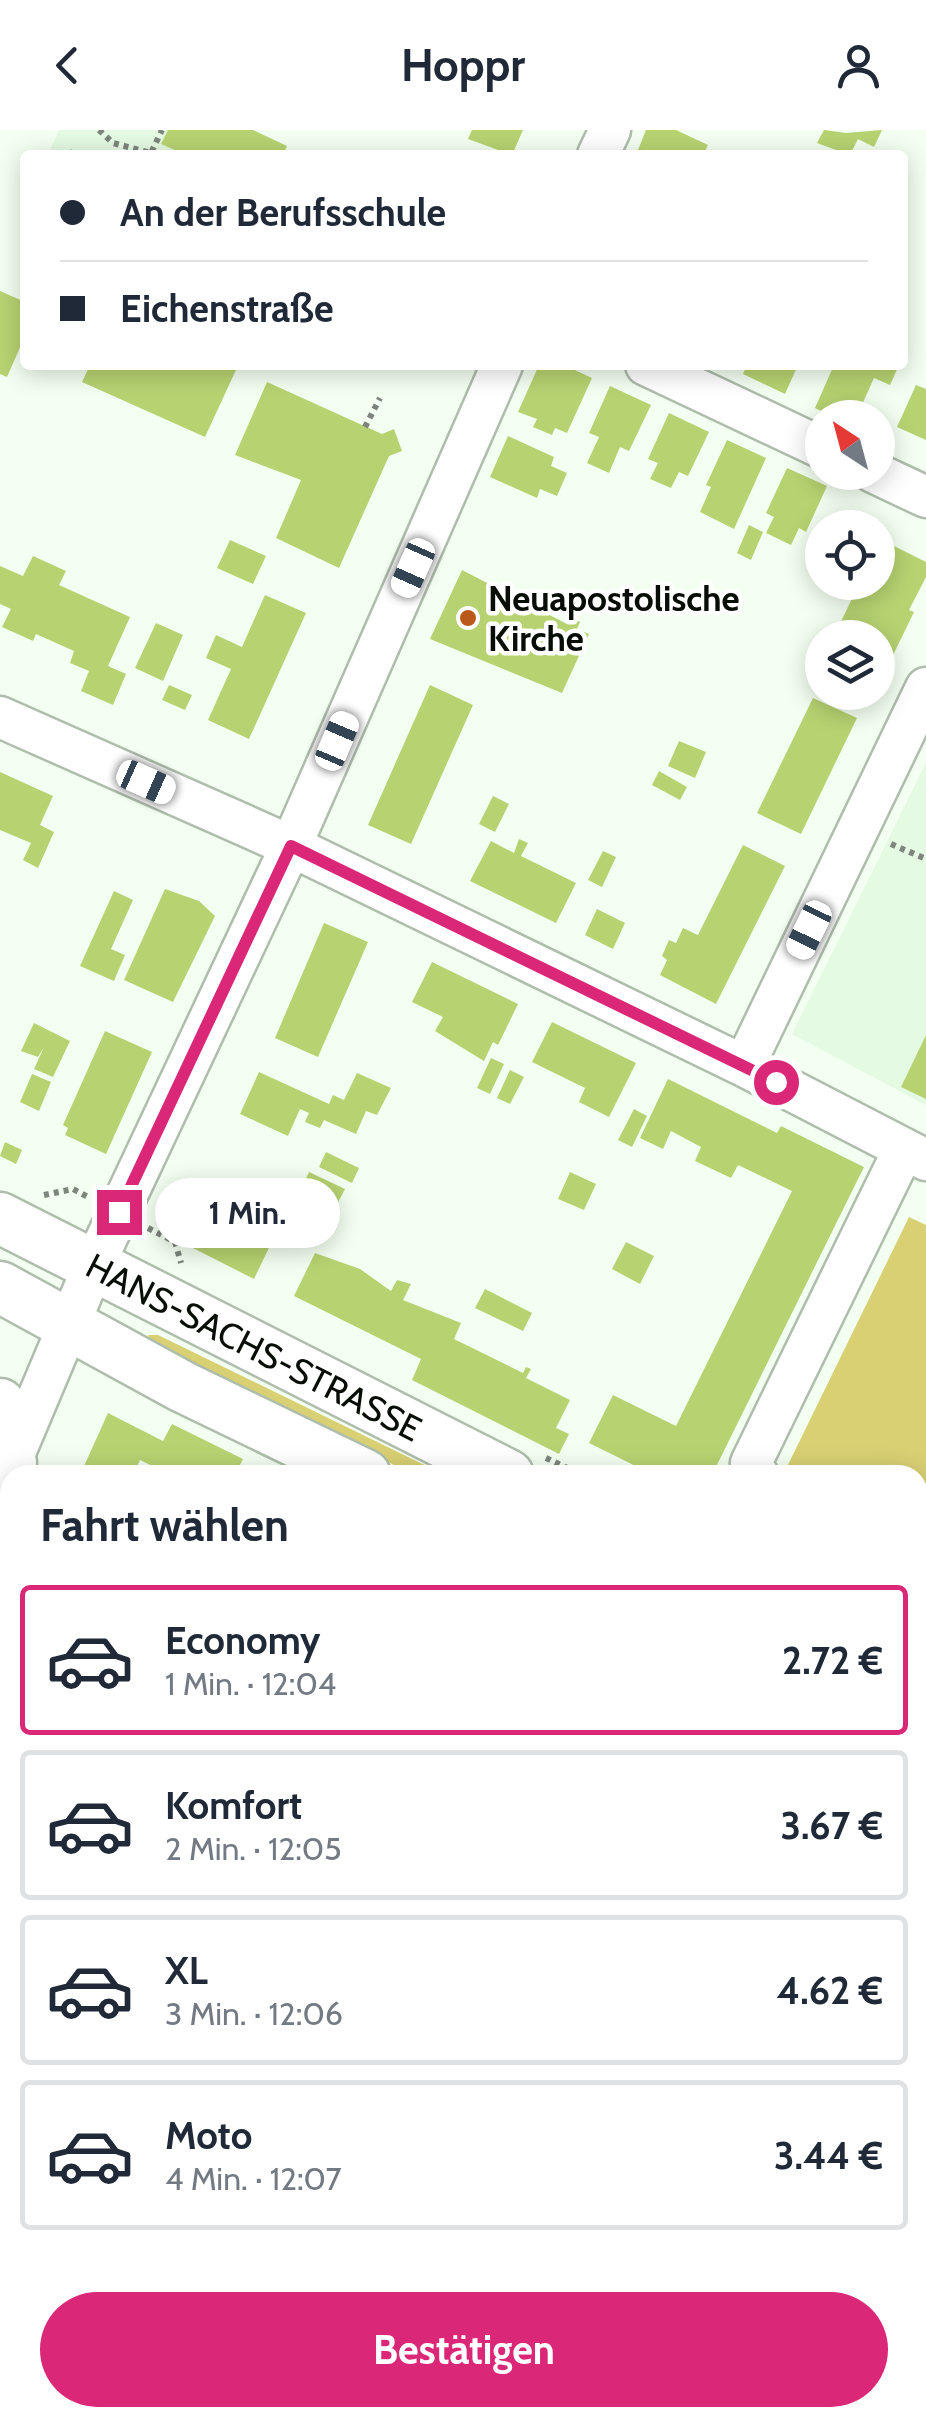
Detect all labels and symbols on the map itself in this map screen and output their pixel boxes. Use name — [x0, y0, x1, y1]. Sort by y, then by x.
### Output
north arrow — [805, 400, 895, 490]
car — [387, 534, 439, 602]
place label: Neuapostolische Kirche — [488, 577, 739, 660]
marker: Neuapostolische Kirche — [457, 607, 479, 629]
car — [311, 708, 363, 774]
car — [112, 756, 180, 808]
car — [782, 896, 836, 964]
route start — [754, 1060, 799, 1105]
callout: 1 Min. — [154, 1177, 339, 1247]
route end — [97, 1190, 142, 1235]
street label: HANS-SACHS-STRASSE — [79, 1244, 429, 1450]

